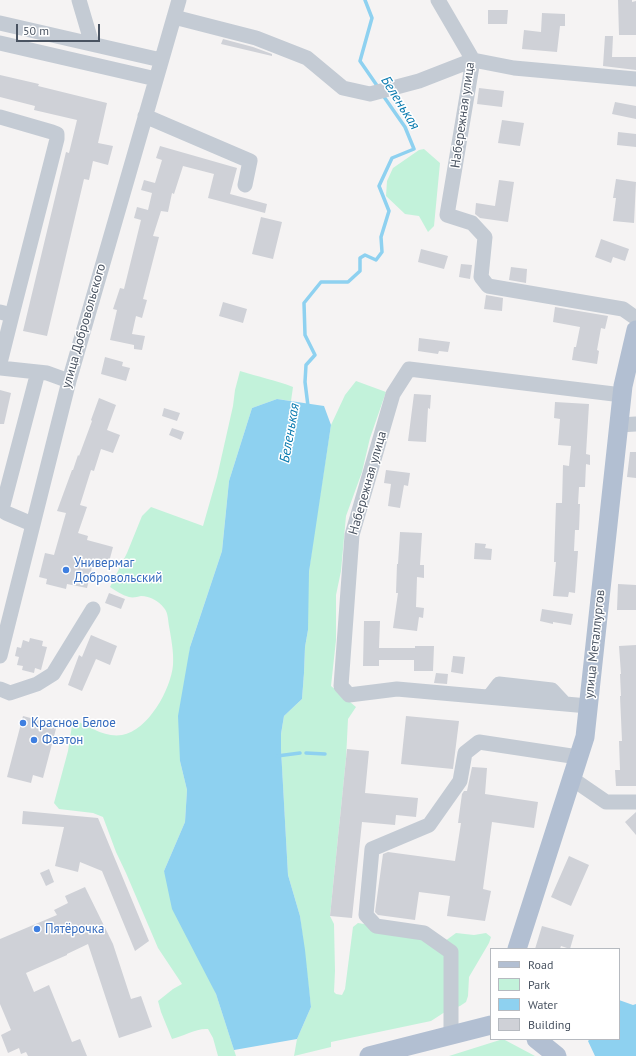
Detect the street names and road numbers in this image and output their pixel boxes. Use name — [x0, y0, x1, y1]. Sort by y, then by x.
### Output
street label: Набережная улица — [448, 61, 478, 169]
street label: улица Добровольского — [59, 262, 109, 390]
street label: Набережная улица — [346, 429, 390, 537]
street label: улица Металлургов — [582, 589, 608, 699]

